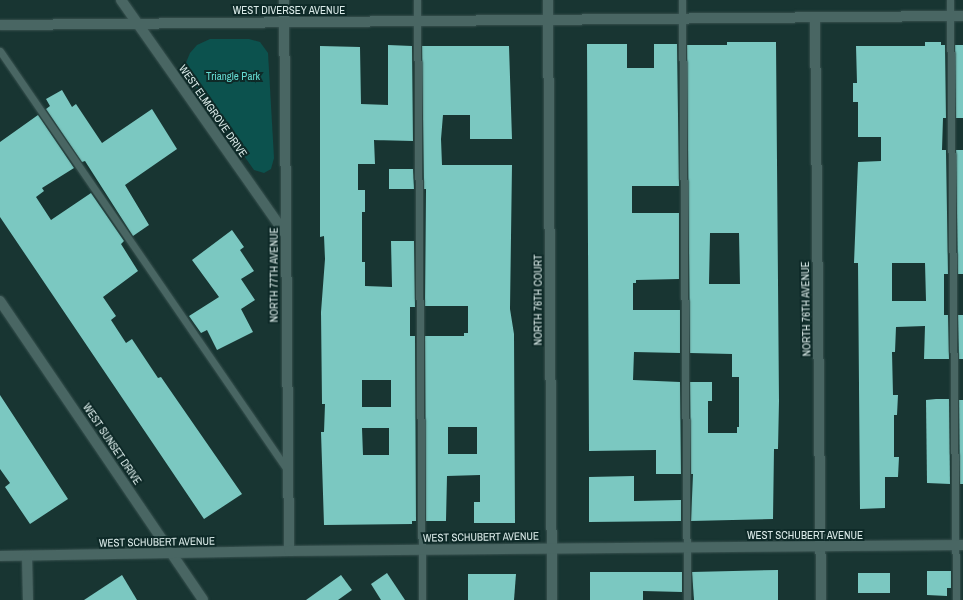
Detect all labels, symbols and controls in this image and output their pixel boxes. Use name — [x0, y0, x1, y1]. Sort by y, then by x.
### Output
street label: WEST DIVERSEY AVENUE — [232, 3, 346, 17]
street label: WEST ELMGROVE DRIVE — [176, 62, 250, 160]
park label: Triangle Park — [206, 69, 260, 83]
street label: NORTH 77TH AVENUE — [267, 227, 281, 323]
street label: NORTH 76TH COURT — [531, 255, 545, 345]
street label: NORTH 76TH AVENUE — [799, 261, 813, 357]
street label: WEST SUNSET DRIVE — [80, 401, 144, 487]
street label: WEST SCHUBERT AVENUE — [747, 528, 863, 542]
street label: WEST SCHUBERT AVENUE — [422, 529, 540, 545]
street label: WEST SCHUBERT AVENUE — [98, 534, 216, 550]

